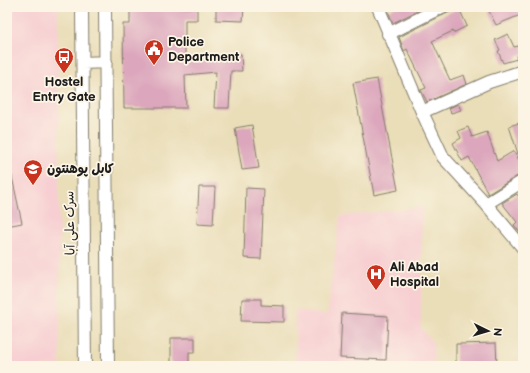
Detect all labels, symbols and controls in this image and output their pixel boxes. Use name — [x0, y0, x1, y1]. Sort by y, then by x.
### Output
place label: Police Department — [168, 34, 240, 65]
public building icon: Police Department — [143, 38, 165, 66]
bus stop icon: Hostel Entry Gate — [53, 46, 75, 74]
place label: Hostel Entry Gate — [32, 74, 96, 105]
school or university icon: کابل پوهنتون — [22, 158, 44, 186]
place label: کابل پوهنتون — [47, 161, 114, 178]
street label: سرک علی آبا — [61, 191, 80, 255]
place label: Ali Abad Hospital — [389, 259, 439, 290]
hospital icon: Ali Abad Hospital — [365, 263, 387, 291]
north arrow — [468, 311, 508, 351]
text: N — [491, 327, 504, 337]

